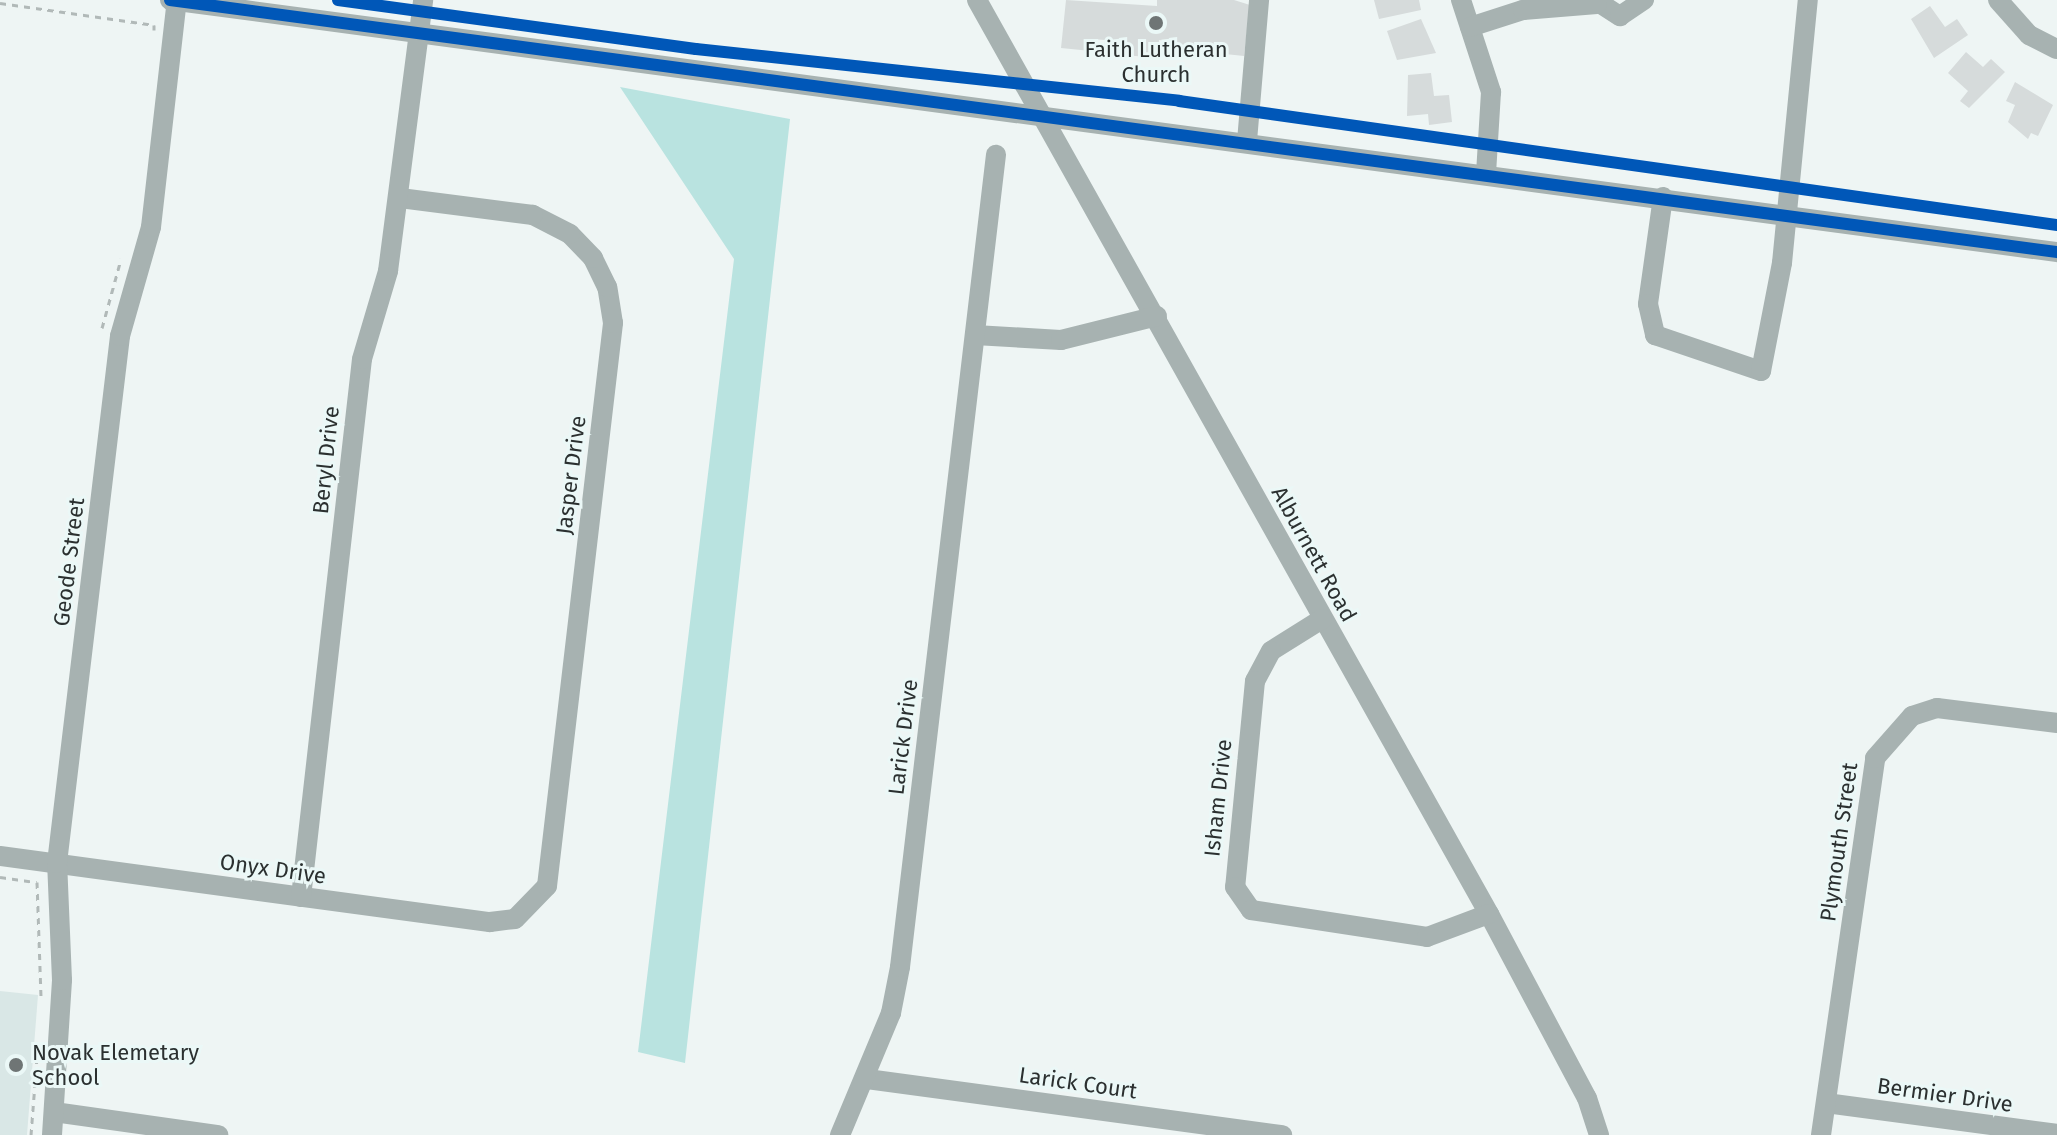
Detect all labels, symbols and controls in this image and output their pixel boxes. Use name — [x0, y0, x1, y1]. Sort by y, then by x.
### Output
marker: Faith Lutheran Church — [1147, 14, 1165, 32]
place label: Faith Lutheran Church — [1084, 36, 1228, 88]
street label: Beryl Drive — [307, 405, 345, 515]
street label: Jasper Drive — [551, 414, 591, 536]
street label: Alburnett Road — [1266, 482, 1362, 626]
street label: Geode Street — [48, 496, 90, 628]
street label: Larick Drive — [883, 678, 923, 796]
street label: Isham Drive — [1199, 738, 1237, 858]
street label: Plymouth Street — [1815, 761, 1863, 923]
street label: Onyx Drive — [218, 848, 328, 890]
place label: Novak Elemetary School — [32, 1039, 199, 1090]
marker: Novak Elemetary School — [7, 1056, 25, 1074]
street label: Larick Court — [1017, 1062, 1139, 1104]
street label: Bermier Drive — [1875, 1072, 2015, 1118]

